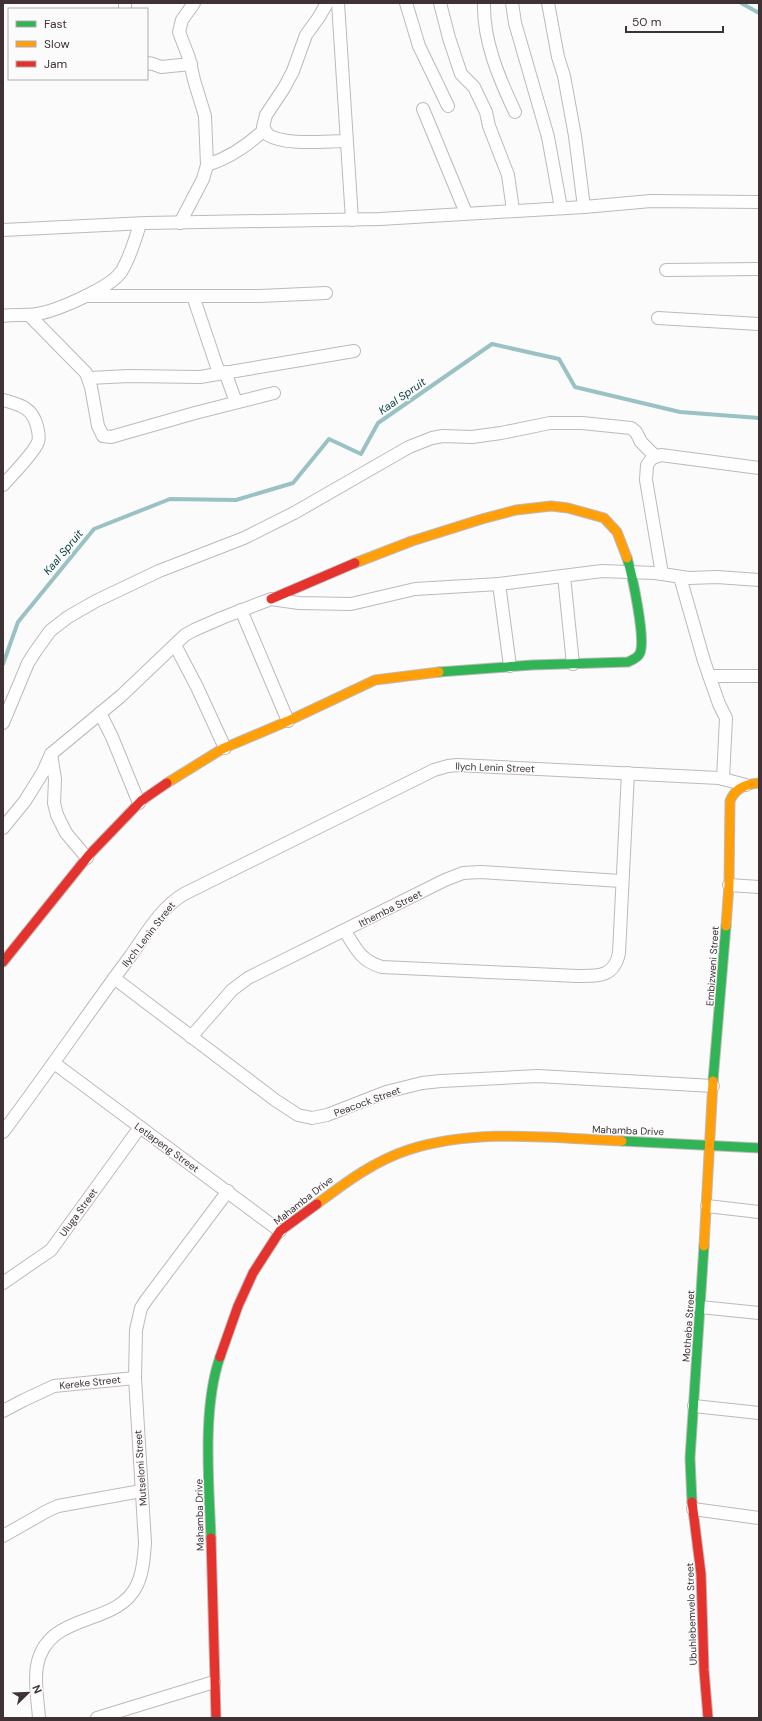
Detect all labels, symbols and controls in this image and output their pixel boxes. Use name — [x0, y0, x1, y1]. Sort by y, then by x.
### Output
legend — [8, 8, 148, 80]
scale bar — [626, 8, 723, 34]
text: 50 m — [632, 14, 661, 30]
text: Fast — [44, 16, 67, 32]
text: Slow — [44, 36, 70, 52]
text: Jam — [44, 56, 67, 72]
water label: Kaal Spruit — [376, 374, 429, 417]
water label: Kaal Spruit — [40, 526, 86, 577]
street label: Ilych Lenin Street — [455, 760, 535, 775]
street label: Ithemba Street — [356, 887, 424, 930]
street label: Ilych Lenin Street — [119, 899, 178, 970]
street label: Embizweni Street — [703, 926, 722, 1006]
street label: Peacock Street — [332, 1083, 402, 1120]
street label: Letlapeng Street — [132, 1120, 202, 1175]
street label: Mahamba Drive — [592, 1123, 664, 1138]
street label: Mahamba Drive — [271, 1173, 336, 1228]
street label: Uluga Street — [57, 1186, 100, 1239]
street label: Motheba Street — [679, 1290, 698, 1363]
street label: Kereke Street — [59, 1373, 122, 1392]
street label: Mutseloni Street — [131, 1429, 150, 1506]
street label: Mahamba Drive — [192, 1479, 207, 1551]
street label: Ubuhlebemvelo Street — [683, 1562, 700, 1666]
north arrow — [8, 1673, 48, 1713]
text: N — [29, 1683, 45, 1696]

